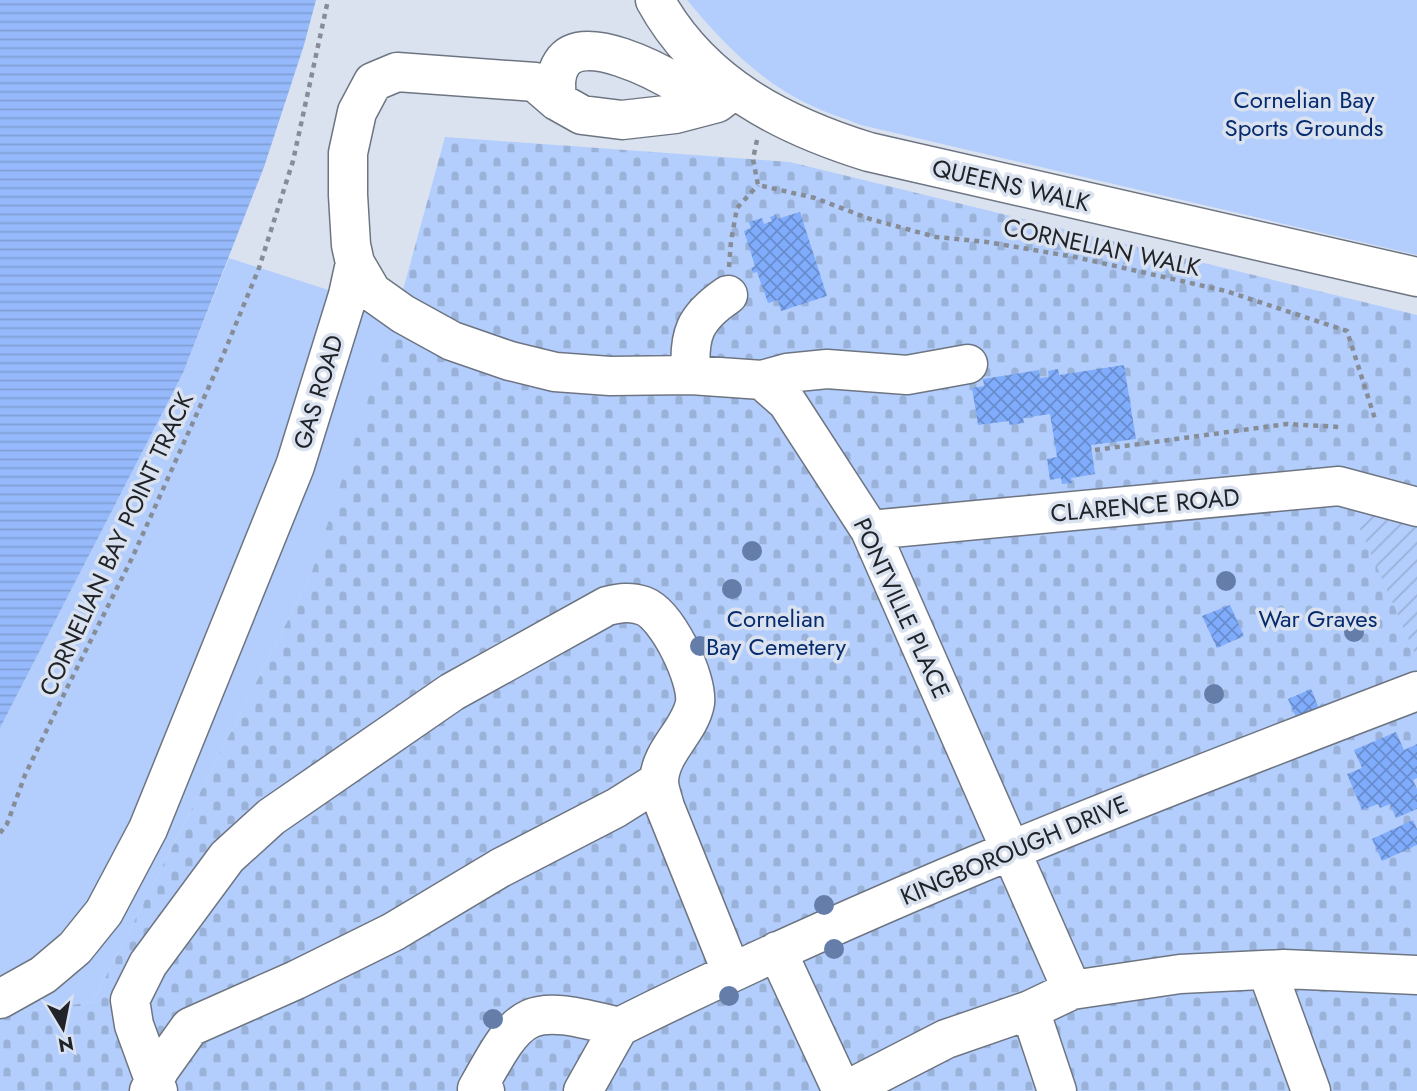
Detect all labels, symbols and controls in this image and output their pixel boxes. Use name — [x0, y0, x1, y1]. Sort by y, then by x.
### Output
park label: Cornelian Bay Sports Grounds — [1225, 82, 1383, 145]
street label: QUEENS WALK — [929, 150, 1094, 220]
street label: CORNELIAN WALK — [1000, 209, 1204, 285]
street label: GAS ROAD — [284, 330, 352, 454]
street label: CORNELIAN BAY POINT TRACK — [30, 386, 202, 702]
street label: CLARENCE ROAD — [1049, 479, 1241, 531]
street label: PONTVILLE PLACE — [845, 512, 959, 704]
park label: Cornelian Bay Cemetery — [706, 601, 846, 664]
park label: War Graves — [1259, 601, 1377, 636]
street label: KINGBOROUGH DRIVE — [895, 786, 1133, 914]
north arrow — [28, 993, 98, 1063]
text: N — [56, 1030, 76, 1059]

